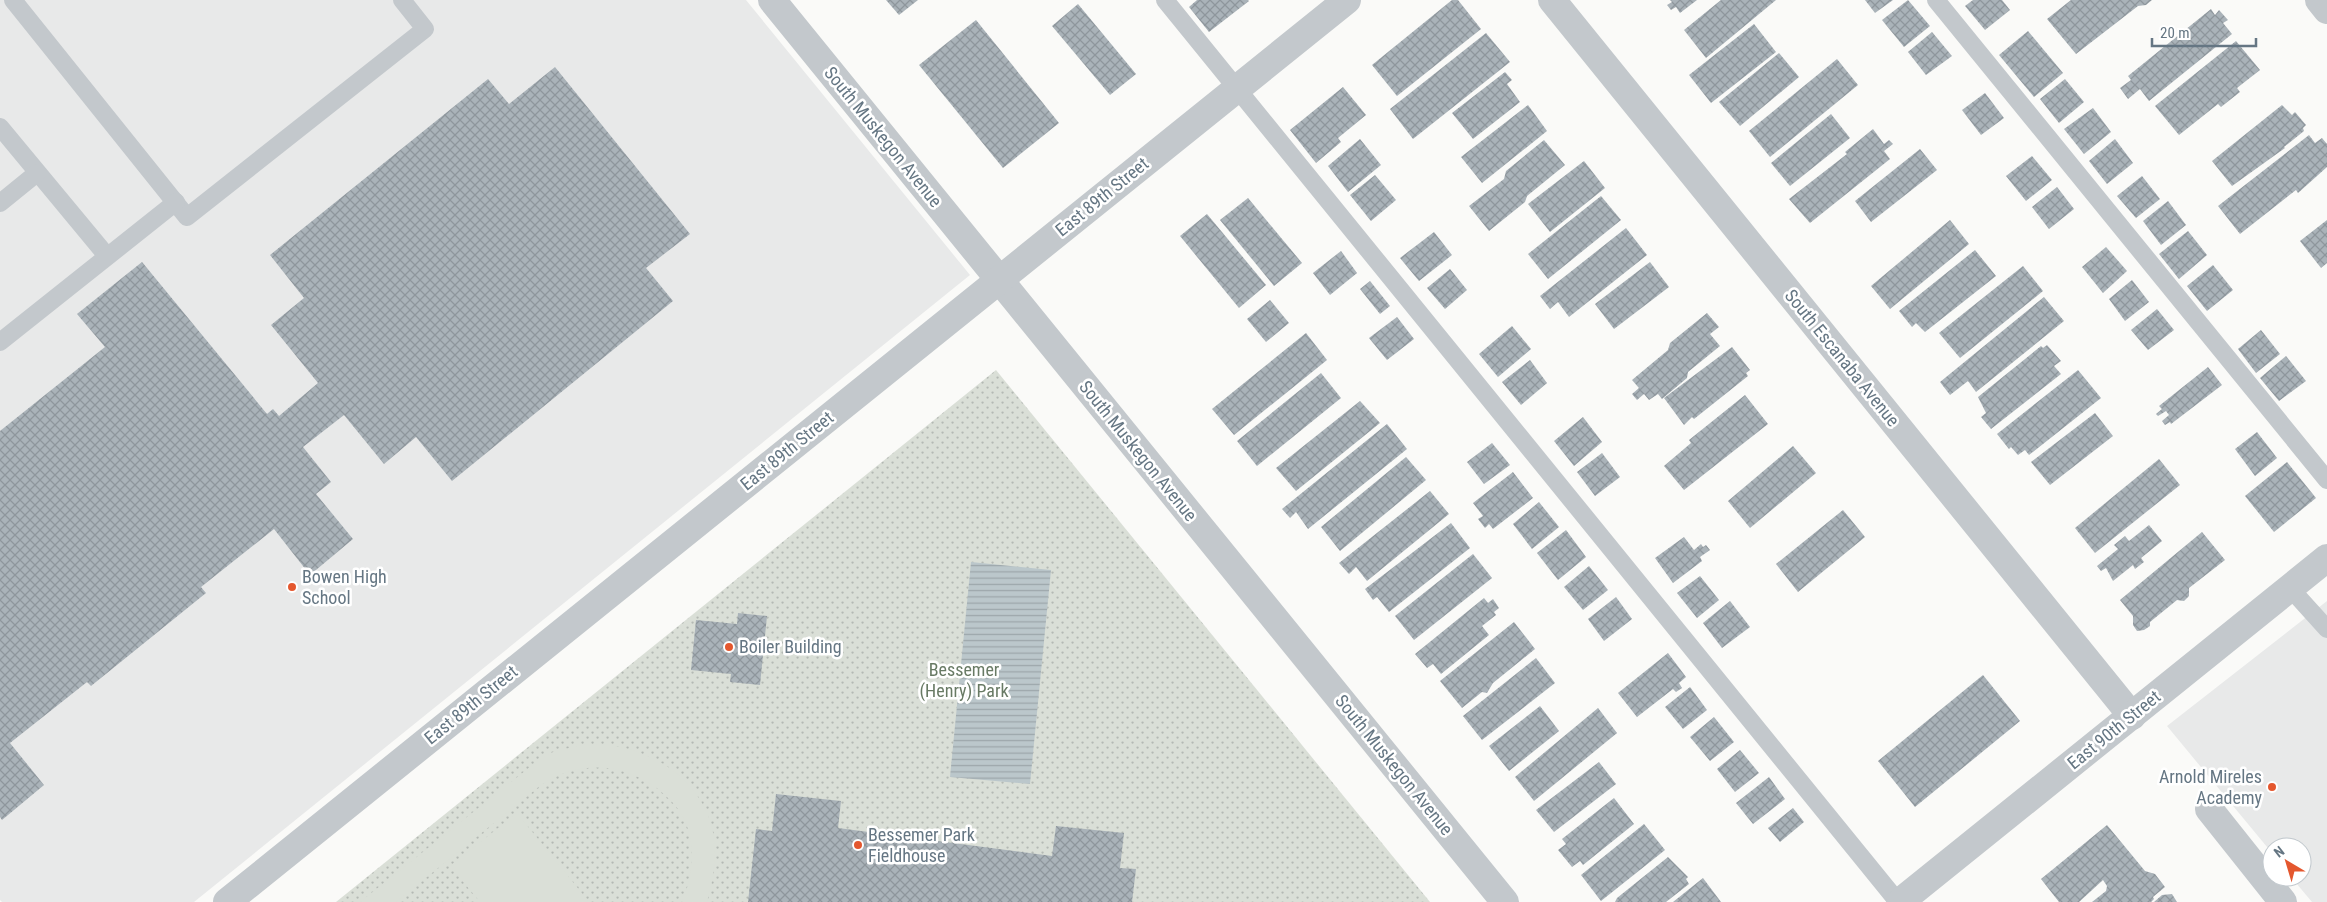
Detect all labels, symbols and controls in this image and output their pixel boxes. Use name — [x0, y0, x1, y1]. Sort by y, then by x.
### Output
scale bar — [2152, 15, 2256, 47]
text: 20 m — [2160, 24, 2190, 42]
street label: South Muskegon Avenue — [820, 62, 947, 211]
street label: East 89th Street — [1051, 153, 1152, 240]
street label: South Escanaba Avenue — [1781, 285, 1904, 430]
street label: South Muskegon Avenue — [1075, 376, 1202, 525]
street label: East 89th Street — [736, 407, 837, 494]
place label: Bowen High School — [302, 566, 387, 608]
marker: Bowen High School — [286, 581, 298, 593]
place label: Boiler Building — [739, 636, 842, 657]
marker: Boiler Building — [723, 641, 735, 653]
park label: Bessemer (Henry) Park — [919, 659, 1009, 702]
street label: East 89th Street — [420, 661, 521, 748]
street label: East 90th Street — [2063, 686, 2164, 773]
street label: South Muskegon Avenue — [1331, 690, 1458, 839]
place label: Arnold Mireles Academy — [2159, 766, 2263, 808]
marker: Arnold Mireles Academy — [2266, 781, 2278, 793]
place label: Bessemer Park Fieldhouse — [868, 824, 975, 866]
north arrow — [2262, 837, 2312, 887]
marker: Bessemer Park Fieldhouse — [852, 839, 864, 851]
text: N — [2271, 843, 2287, 861]

